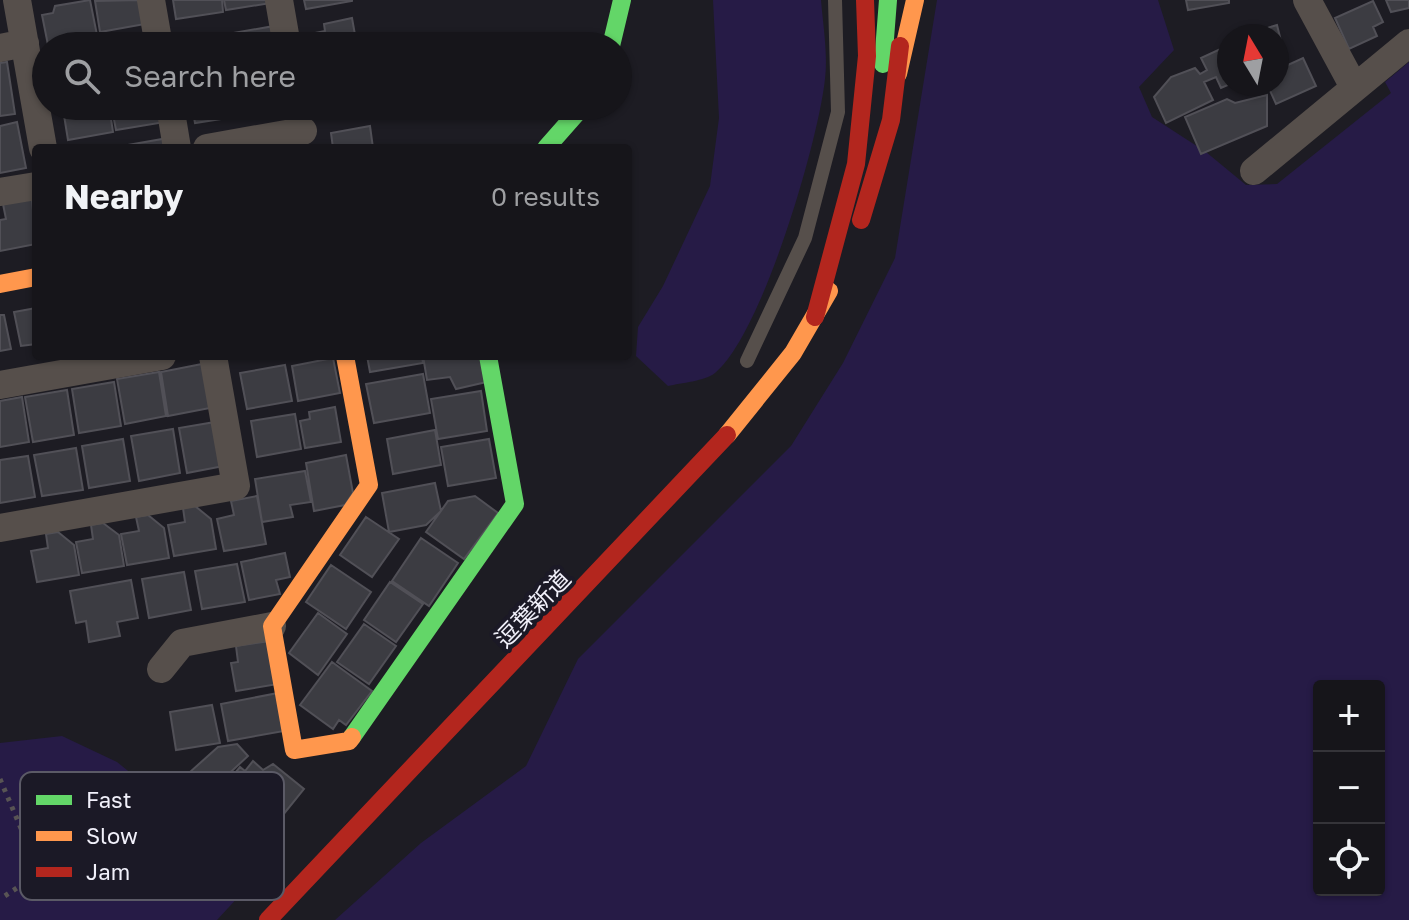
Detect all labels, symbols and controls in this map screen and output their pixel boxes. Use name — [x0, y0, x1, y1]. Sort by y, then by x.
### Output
north arrow — [1217, 24, 1289, 96]
search box — [32, 32, 632, 120]
icon: search — [60, 54, 104, 98]
text: Search here — [124, 58, 296, 94]
text: Nearby — [64, 176, 184, 216]
text: 0 results — [491, 181, 600, 212]
street label: 逗葉新道 — [488, 563, 576, 653]
map controls — [1313, 680, 1385, 896]
button: + — [1313, 680, 1385, 752]
button: − — [1313, 752, 1385, 824]
legend — [20, 772, 284, 900]
text: Fast — [86, 786, 132, 813]
text: Slow — [86, 822, 138, 849]
button: locate — [1313, 824, 1385, 896]
text: Jam — [86, 858, 130, 885]

